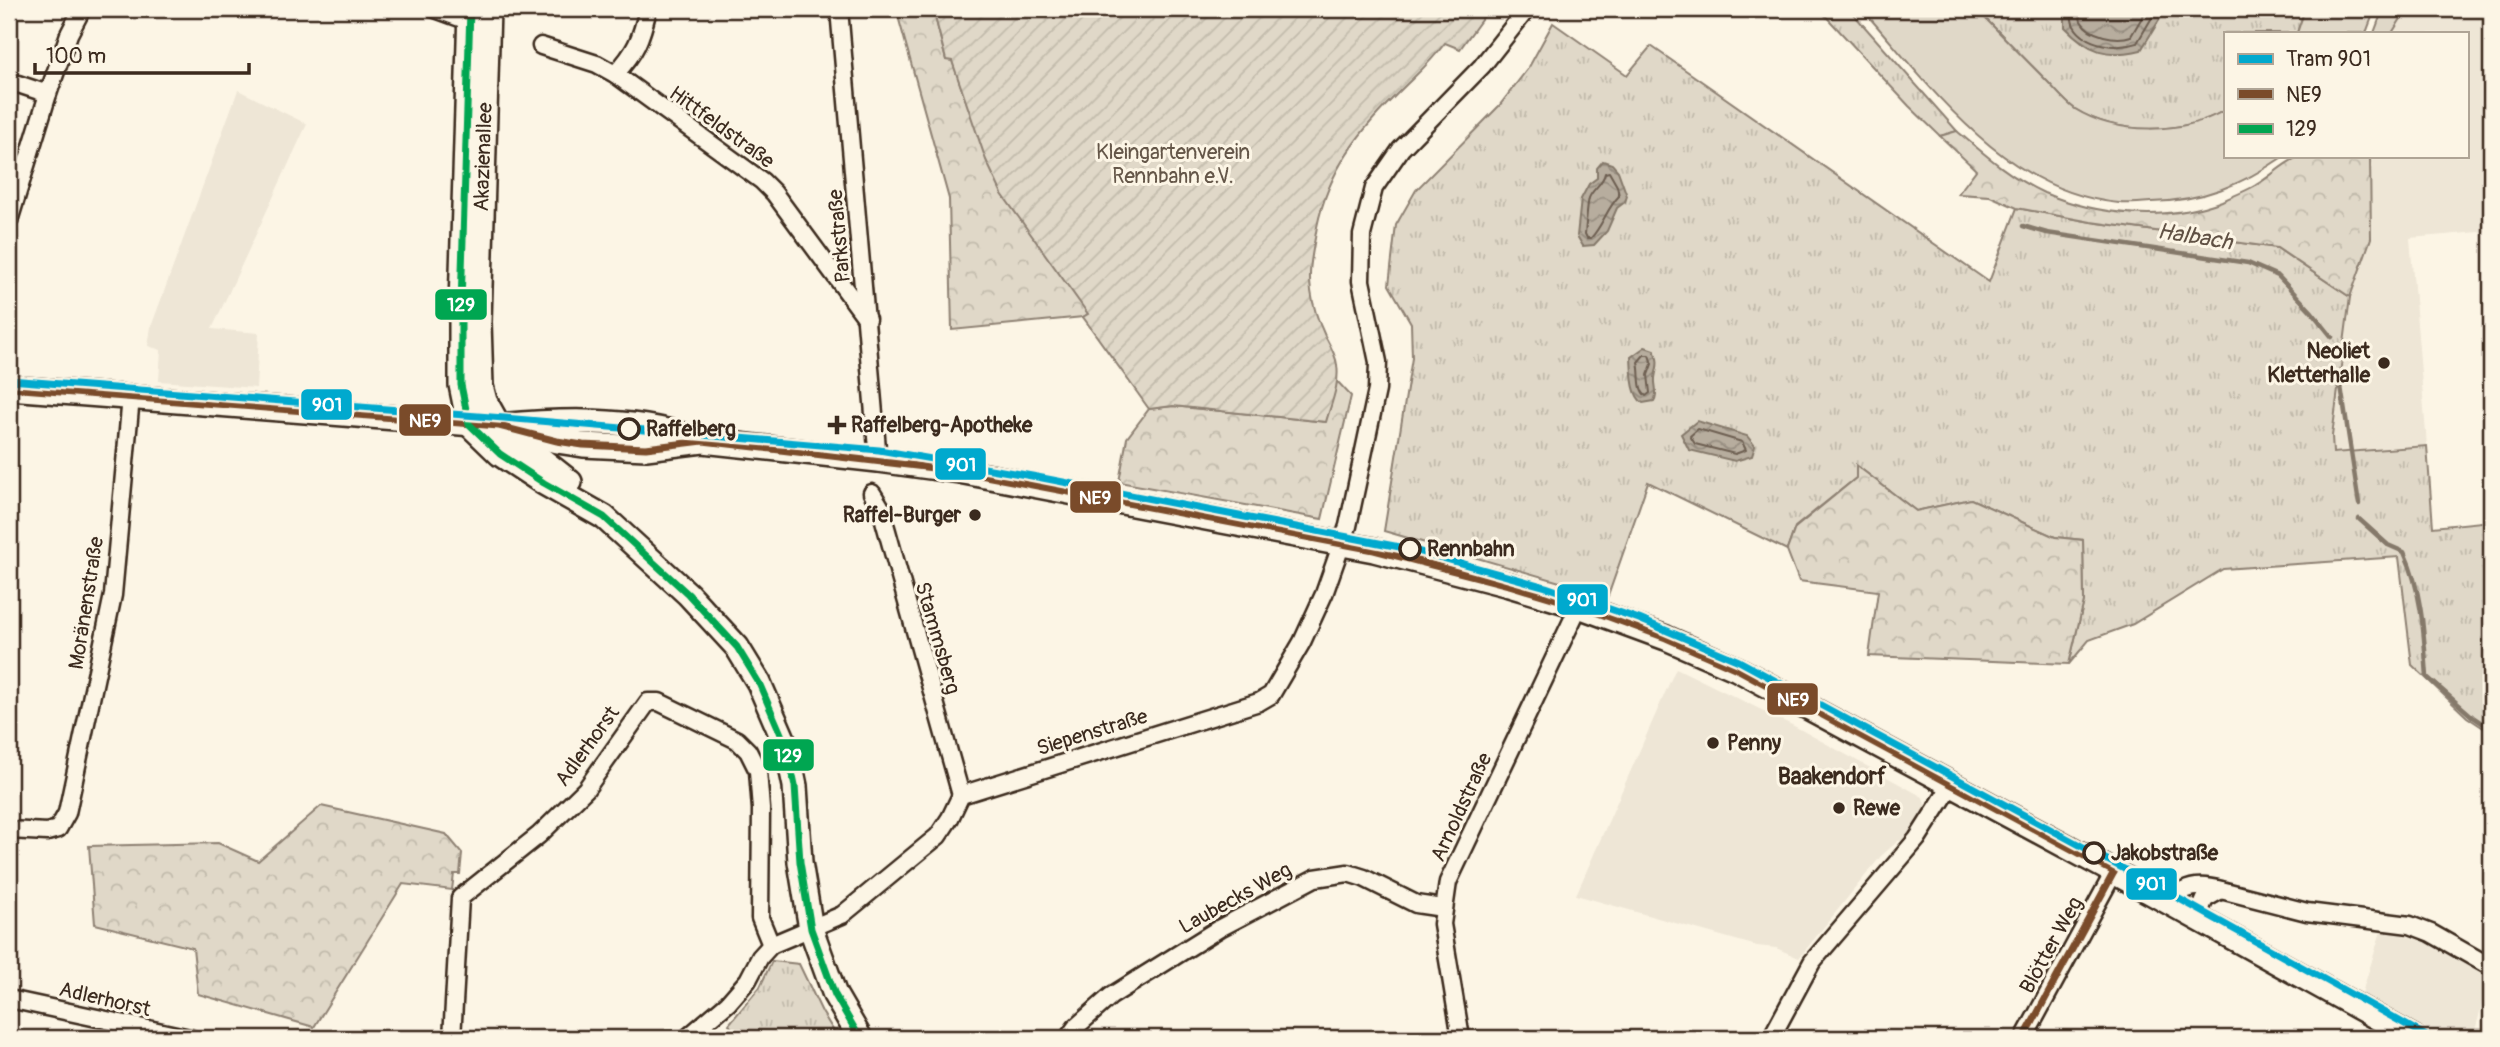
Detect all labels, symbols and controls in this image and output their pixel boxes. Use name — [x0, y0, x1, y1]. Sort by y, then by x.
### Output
scale bar — [35, 32, 248, 76]
legend — [2224, 32, 2468, 158]
text: 100 m — [46, 43, 106, 70]
text: Tram 901 — [2286, 46, 2371, 73]
street label: Hittfeldstraße — [664, 80, 780, 175]
text: NE9 — [2286, 82, 2322, 109]
street label: Akazienallee — [468, 101, 499, 212]
text: 129 — [2286, 116, 2317, 143]
park label: Kleingartenverein Rennbahn e.V. — [1096, 139, 1250, 190]
street label: Parkstraße — [822, 187, 857, 284]
water label: Halbach — [2156, 216, 2236, 257]
line badge: 129 — [434, 288, 488, 321]
text: 129 — [447, 293, 475, 317]
place label: Neoliet Kletterhalle — [2267, 338, 2371, 389]
marker: Neoliet Kletterhalle — [2376, 355, 2392, 371]
line badge: 901 — [300, 388, 353, 421]
text: 901 — [312, 393, 342, 417]
line badge: NE9 — [398, 403, 452, 437]
text: NE9 — [409, 409, 441, 433]
place label: Raffelberg-Apotheke — [851, 412, 1033, 439]
place label: Raffelberg — [646, 416, 736, 443]
marker: Raffelberg-Apotheke — [829, 417, 845, 433]
marker: Raffelberg — [618, 418, 640, 440]
line badge: 901 — [934, 447, 987, 481]
text: 901 — [946, 453, 976, 477]
line badge: NE9 — [1069, 480, 1122, 514]
text: NE9 — [1079, 486, 1111, 510]
place label: Raffel-Burger — [843, 502, 961, 529]
marker: Raffel-Burger — [967, 507, 983, 523]
street label: Moränenstraße — [63, 534, 110, 671]
place label: Rennbahn — [1427, 536, 1515, 563]
marker: Rennbahn — [1399, 538, 1421, 560]
street label: Stammsberg — [909, 579, 966, 697]
line badge: 901 — [1556, 583, 1609, 616]
text: 901 — [1567, 588, 1597, 612]
line badge: NE9 — [1766, 682, 1819, 716]
text: NE9 — [1777, 688, 1809, 712]
street label: Adlerhorst — [549, 700, 626, 792]
street label: Siepenstraße — [1033, 703, 1151, 762]
place label: Penny — [1727, 730, 1781, 757]
marker: Penny — [1705, 735, 1721, 751]
line badge: 129 — [762, 738, 815, 772]
text: 129 — [774, 744, 802, 768]
street label: Arnoldstraße — [1425, 748, 1499, 866]
district label: Baakendorf — [1778, 762, 1887, 791]
place label: Rewe — [1853, 795, 1901, 822]
marker: Rewe — [1831, 800, 1847, 816]
place label: Jakobstraße — [2111, 840, 2219, 867]
marker: Jakobstraße — [2083, 842, 2105, 864]
street label: Laubecks Weg — [1174, 856, 1296, 940]
line badge: 901 — [2125, 867, 2178, 901]
text: 901 — [2136, 872, 2166, 896]
street label: Blötter Weg — [2014, 892, 2089, 998]
street label: Adlerhorst — [56, 976, 154, 1023]

